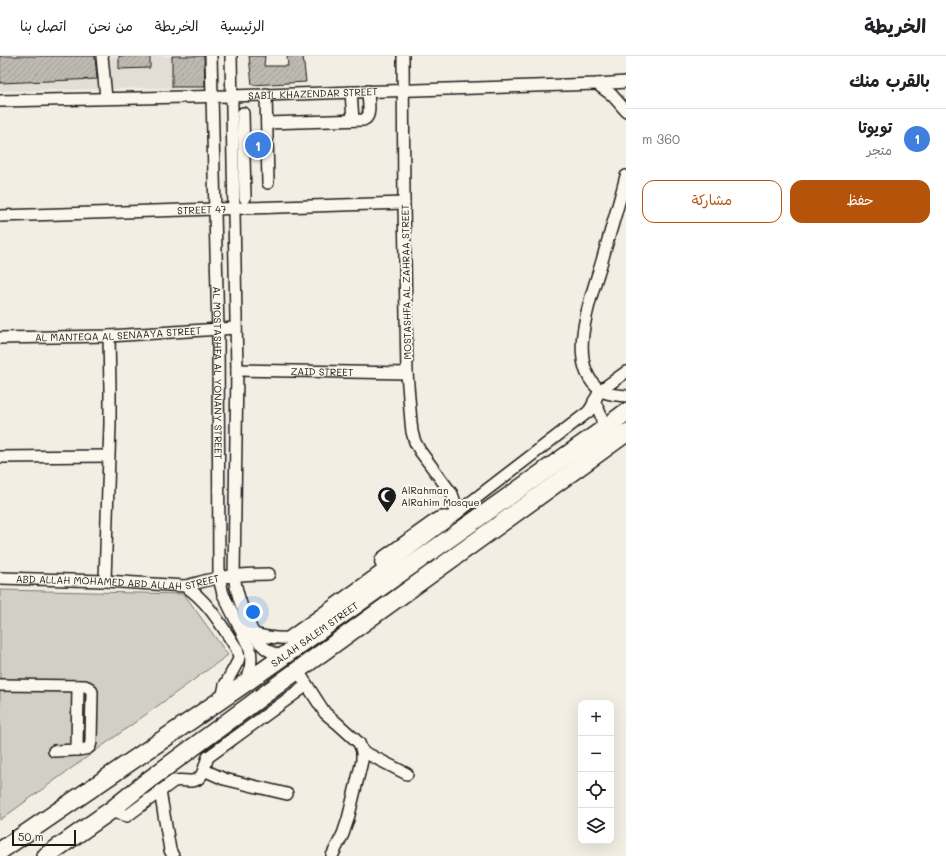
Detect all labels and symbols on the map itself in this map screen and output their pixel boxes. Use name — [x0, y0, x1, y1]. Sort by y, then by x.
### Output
street label: SABIL KHAZENDAR STREET — [248, 84, 378, 102]
pin: 1 — [245, 130, 271, 160]
street label: STREET 47 — [177, 202, 227, 217]
street label: MOSTASHFA AL ZAHRAA STREET — [398, 204, 414, 360]
street label: AL MOSTASHFA AL YONANY STREET — [210, 286, 226, 460]
street label: AL MANTEQA AL SENAAYA STREET — [35, 323, 202, 344]
street label: ZAID STREET — [290, 364, 354, 379]
place label: AlRahman AlRahim Mosque — [401, 483, 480, 509]
mosque icon: AlRahman AlRahim Mosque — [376, 485, 398, 513]
street label: ABD ALLAH MOHAMED ABD ALLAH STREET — [16, 571, 221, 593]
street label: SALAH SALEM STREET — [268, 598, 362, 670]
your location — [243, 602, 263, 622]
scale bar — [12, 828, 76, 847]

